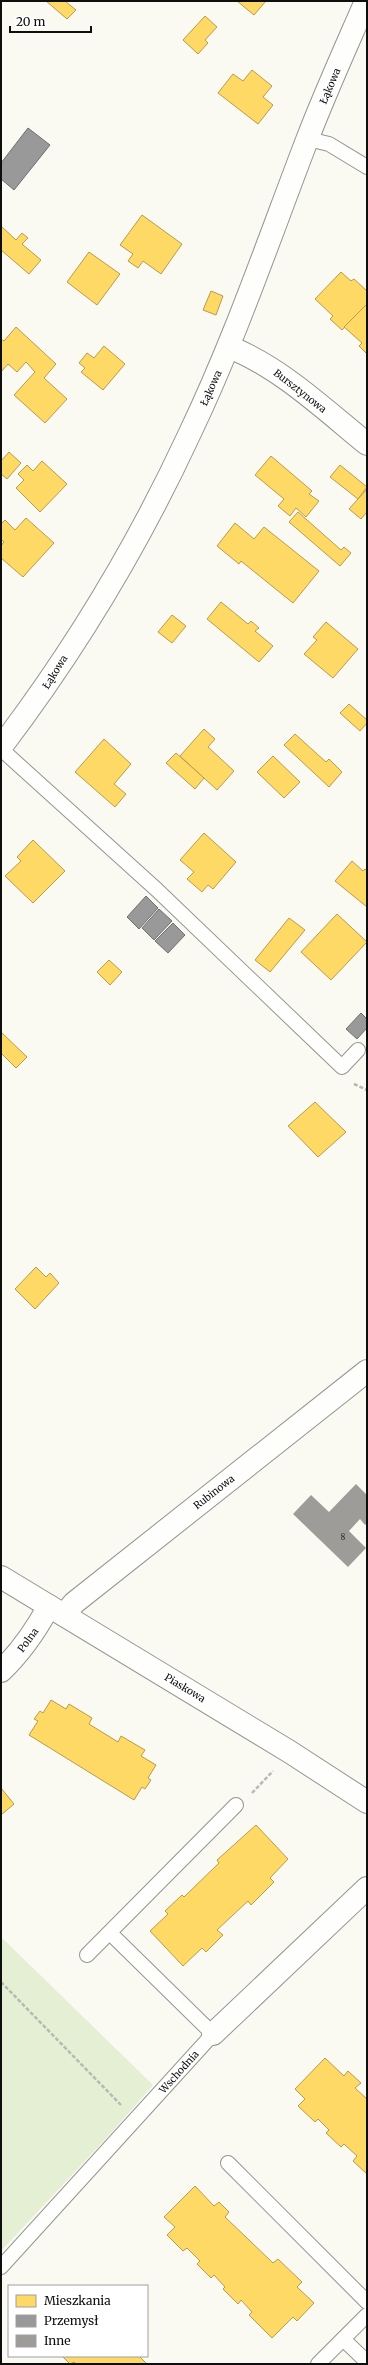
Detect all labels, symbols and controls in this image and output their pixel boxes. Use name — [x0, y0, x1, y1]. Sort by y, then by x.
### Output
scale bar — [10, 8, 91, 34]
text: 20 m — [16, 14, 45, 29]
street label: Łąkowa — [317, 66, 344, 106]
street label: Bursztynowa — [271, 366, 330, 416]
street label: Łąkowa — [197, 368, 225, 408]
street label: Łąkowa — [40, 652, 71, 691]
street label: Rubinowa — [191, 1472, 238, 1512]
house number: 8 — [341, 1532, 346, 1542]
street label: Polna — [15, 1625, 42, 1655]
street label: Piaskowa — [162, 1671, 208, 1706]
street label: Wschodnia — [156, 2047, 202, 2097]
legend — [8, 2285, 148, 2357]
text: Mieszkania — [44, 2293, 111, 2308]
text: Przemysł — [44, 2313, 98, 2328]
text: Inne — [44, 2333, 70, 2348]

